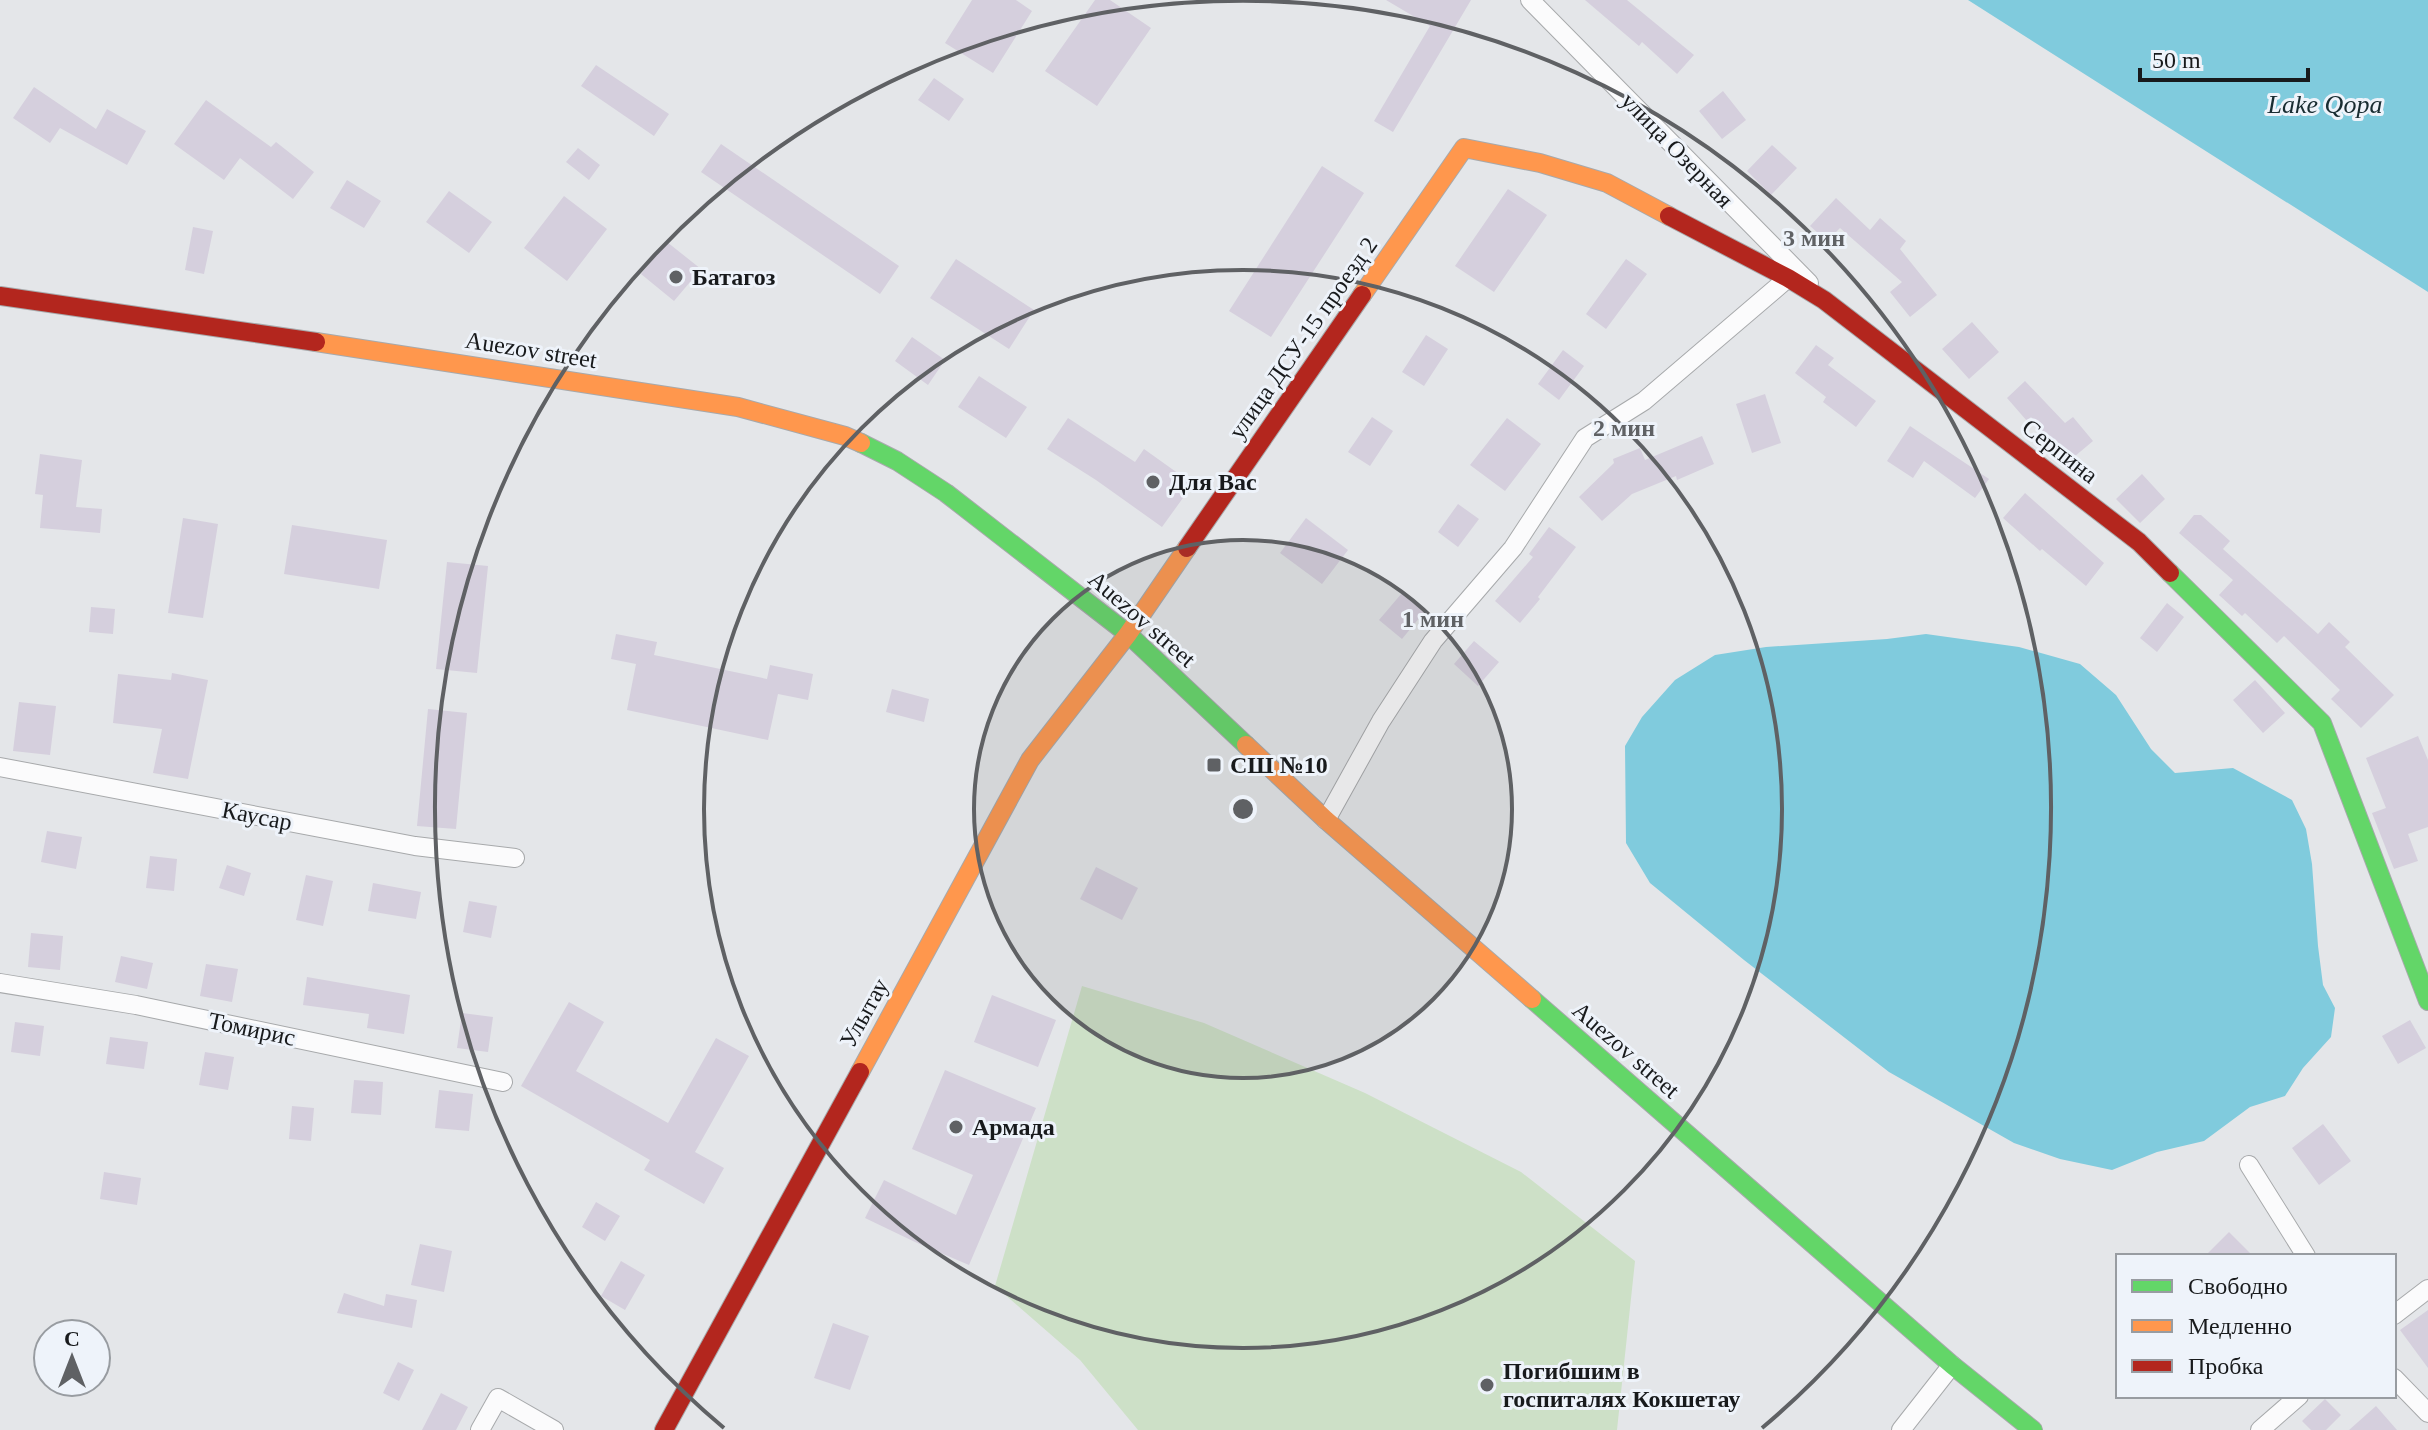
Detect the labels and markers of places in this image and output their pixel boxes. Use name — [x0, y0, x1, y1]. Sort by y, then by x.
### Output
place label: Батагоз — [692, 264, 776, 290]
marker: Батагоз — [667, 268, 685, 286]
place label: Для Вас — [1169, 469, 1257, 495]
marker: Для Вас — [1144, 473, 1162, 491]
place label: СШ №10 — [1230, 752, 1328, 778]
marker: СШ №10 — [1205, 756, 1223, 774]
centre of rings — [1229, 795, 1257, 823]
place label: Армада — [972, 1114, 1055, 1140]
marker: Армада — [947, 1118, 965, 1136]
place label: Погибшим в госпиталях Кокшетау — [1503, 1358, 1740, 1412]
marker: Погибшим в госпиталях Кокшетау — [1478, 1376, 1496, 1394]

